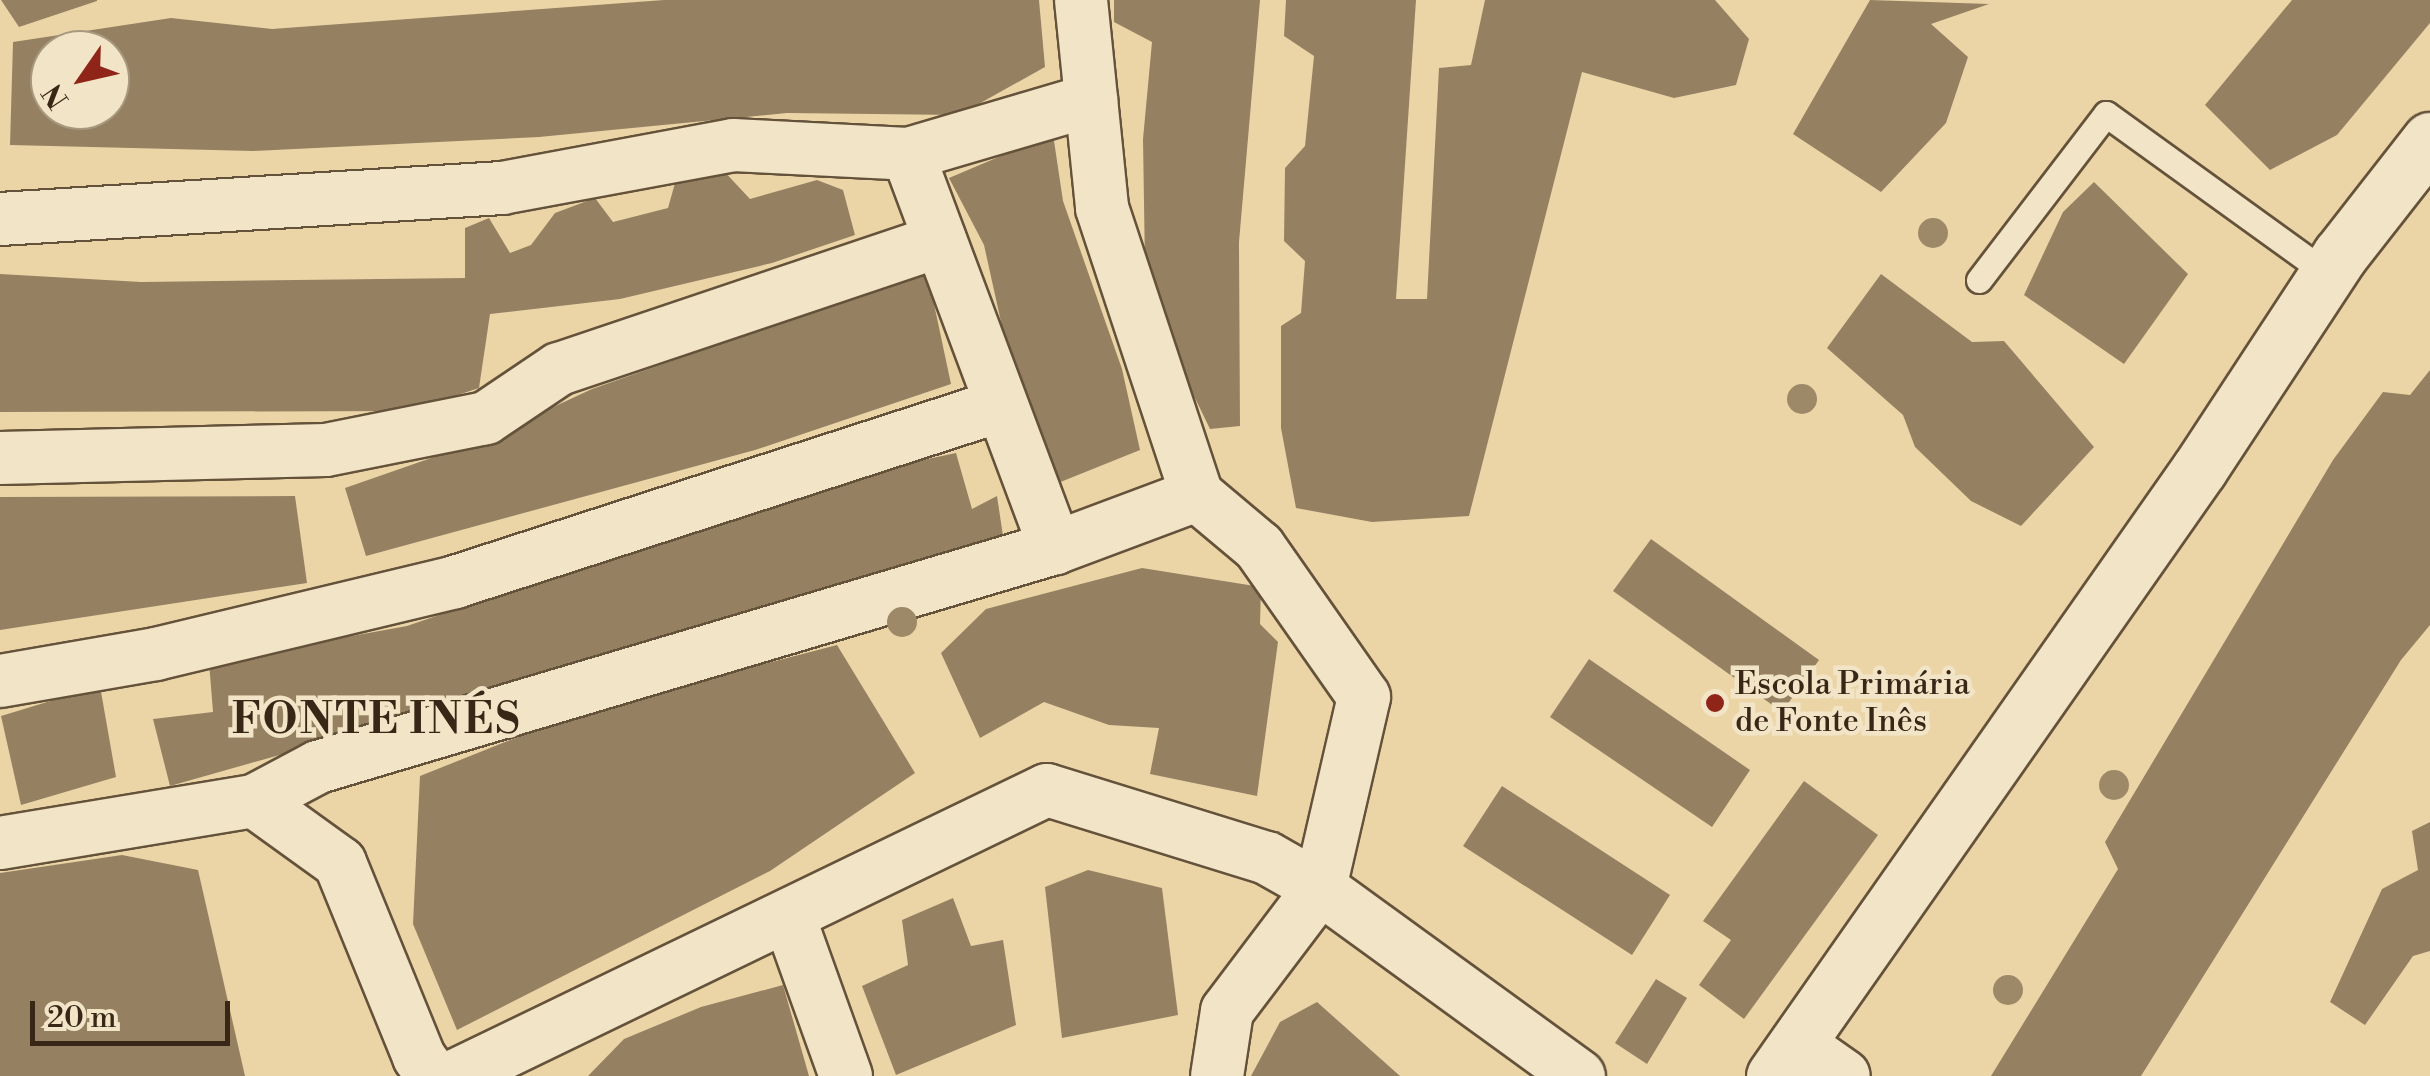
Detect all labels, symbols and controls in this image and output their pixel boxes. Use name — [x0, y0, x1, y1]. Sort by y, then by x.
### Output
north arrow — [30, 30, 130, 130]
text: N — [36, 77, 77, 115]
place label: Escola Primária de Fonte Inês — [1735, 666, 1970, 741]
marker: Escola Primária de Fonte Inês — [1704, 692, 1726, 714]
district label: FONTE INÉS — [232, 696, 522, 746]
scale bar — [35, 981, 235, 1043]
text: 20 m — [47, 999, 116, 1037]

